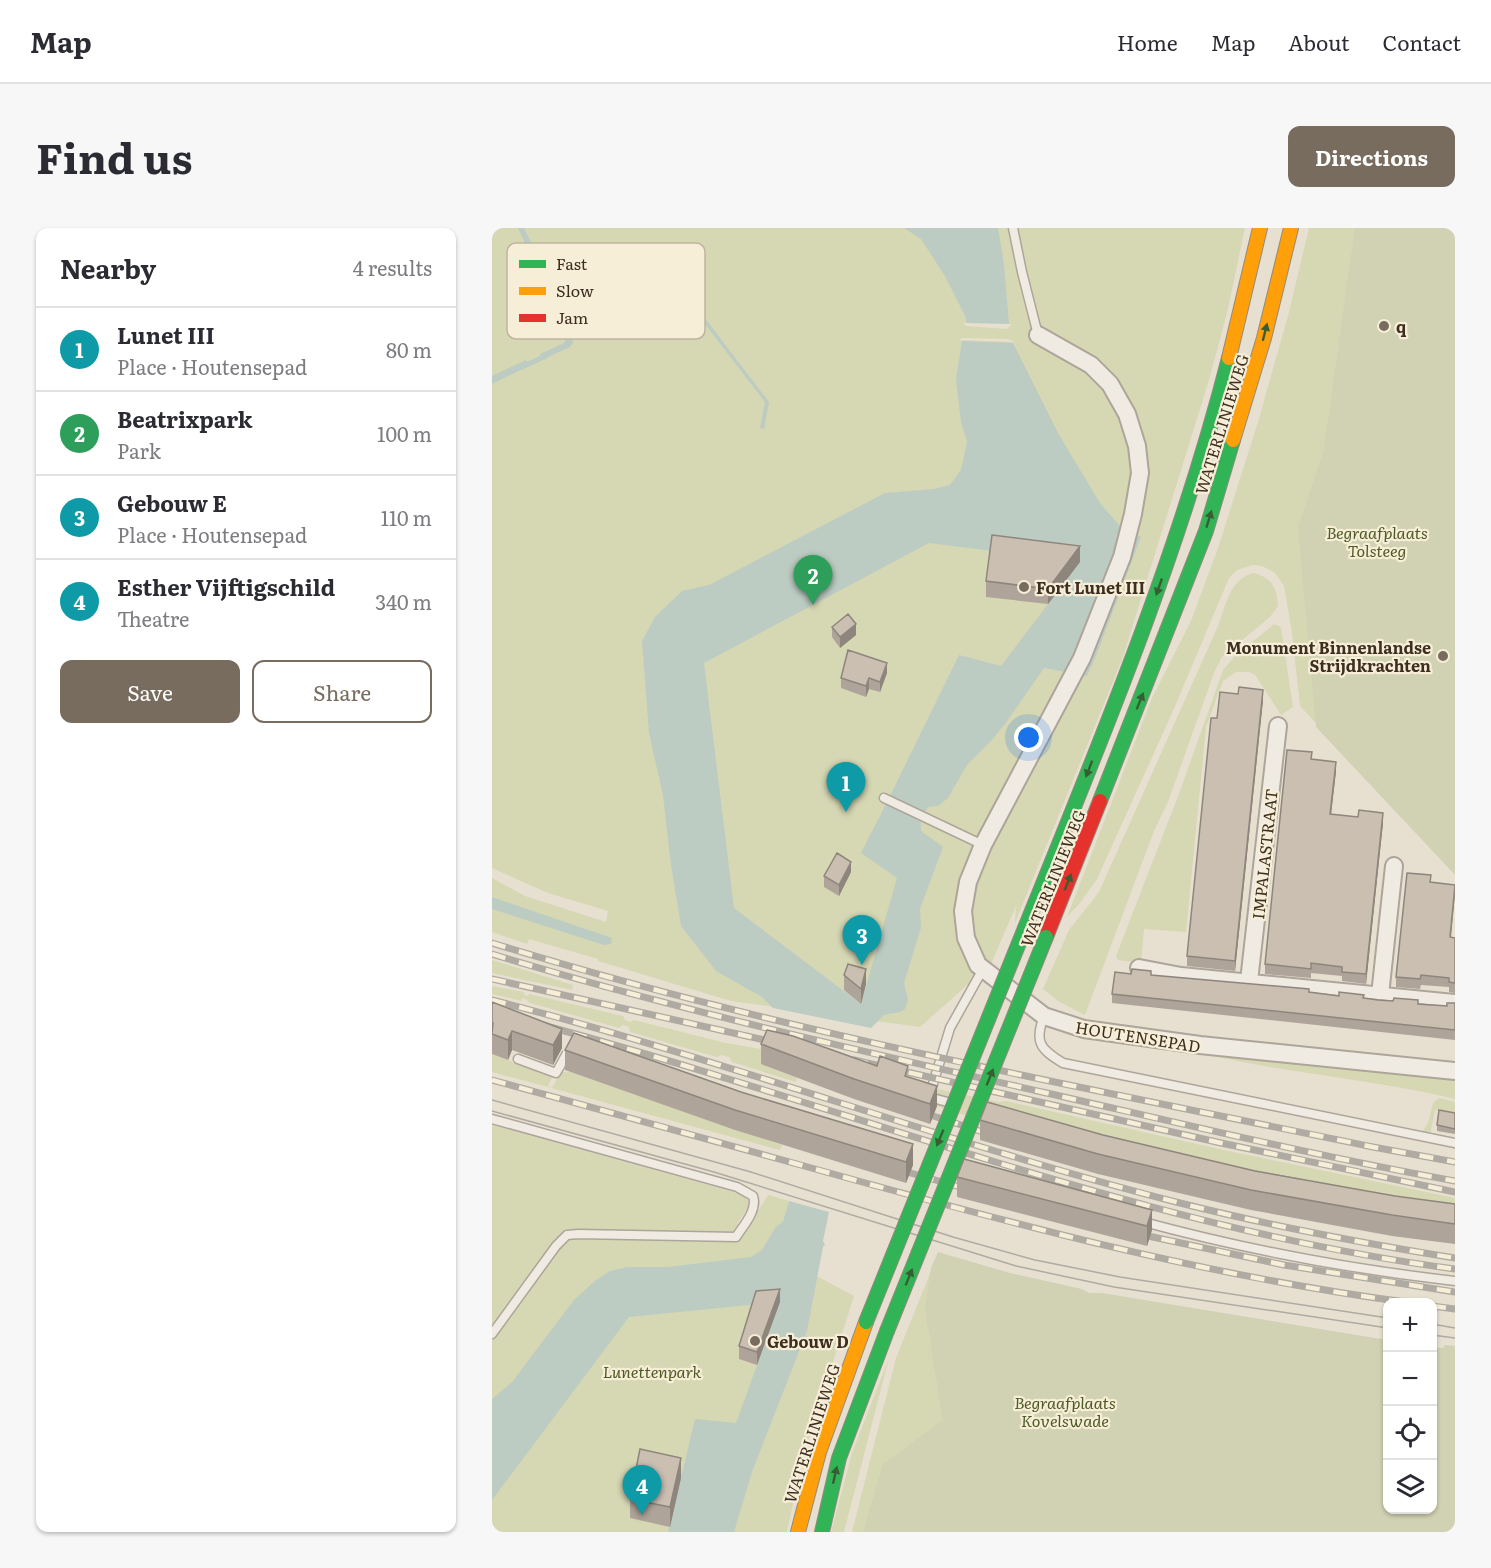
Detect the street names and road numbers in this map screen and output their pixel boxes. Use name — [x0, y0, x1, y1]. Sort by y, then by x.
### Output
street label: WATERLINIEWEG — [1188, 351, 1254, 497]
street label: IMPALASTRAAT — [1245, 787, 1283, 921]
street label: WATERLINIEWEG — [1014, 806, 1090, 950]
street label: HOUTENSEPAD — [1074, 1014, 1202, 1058]
street label: WATERLINIEWEG — [777, 1360, 845, 1506]

